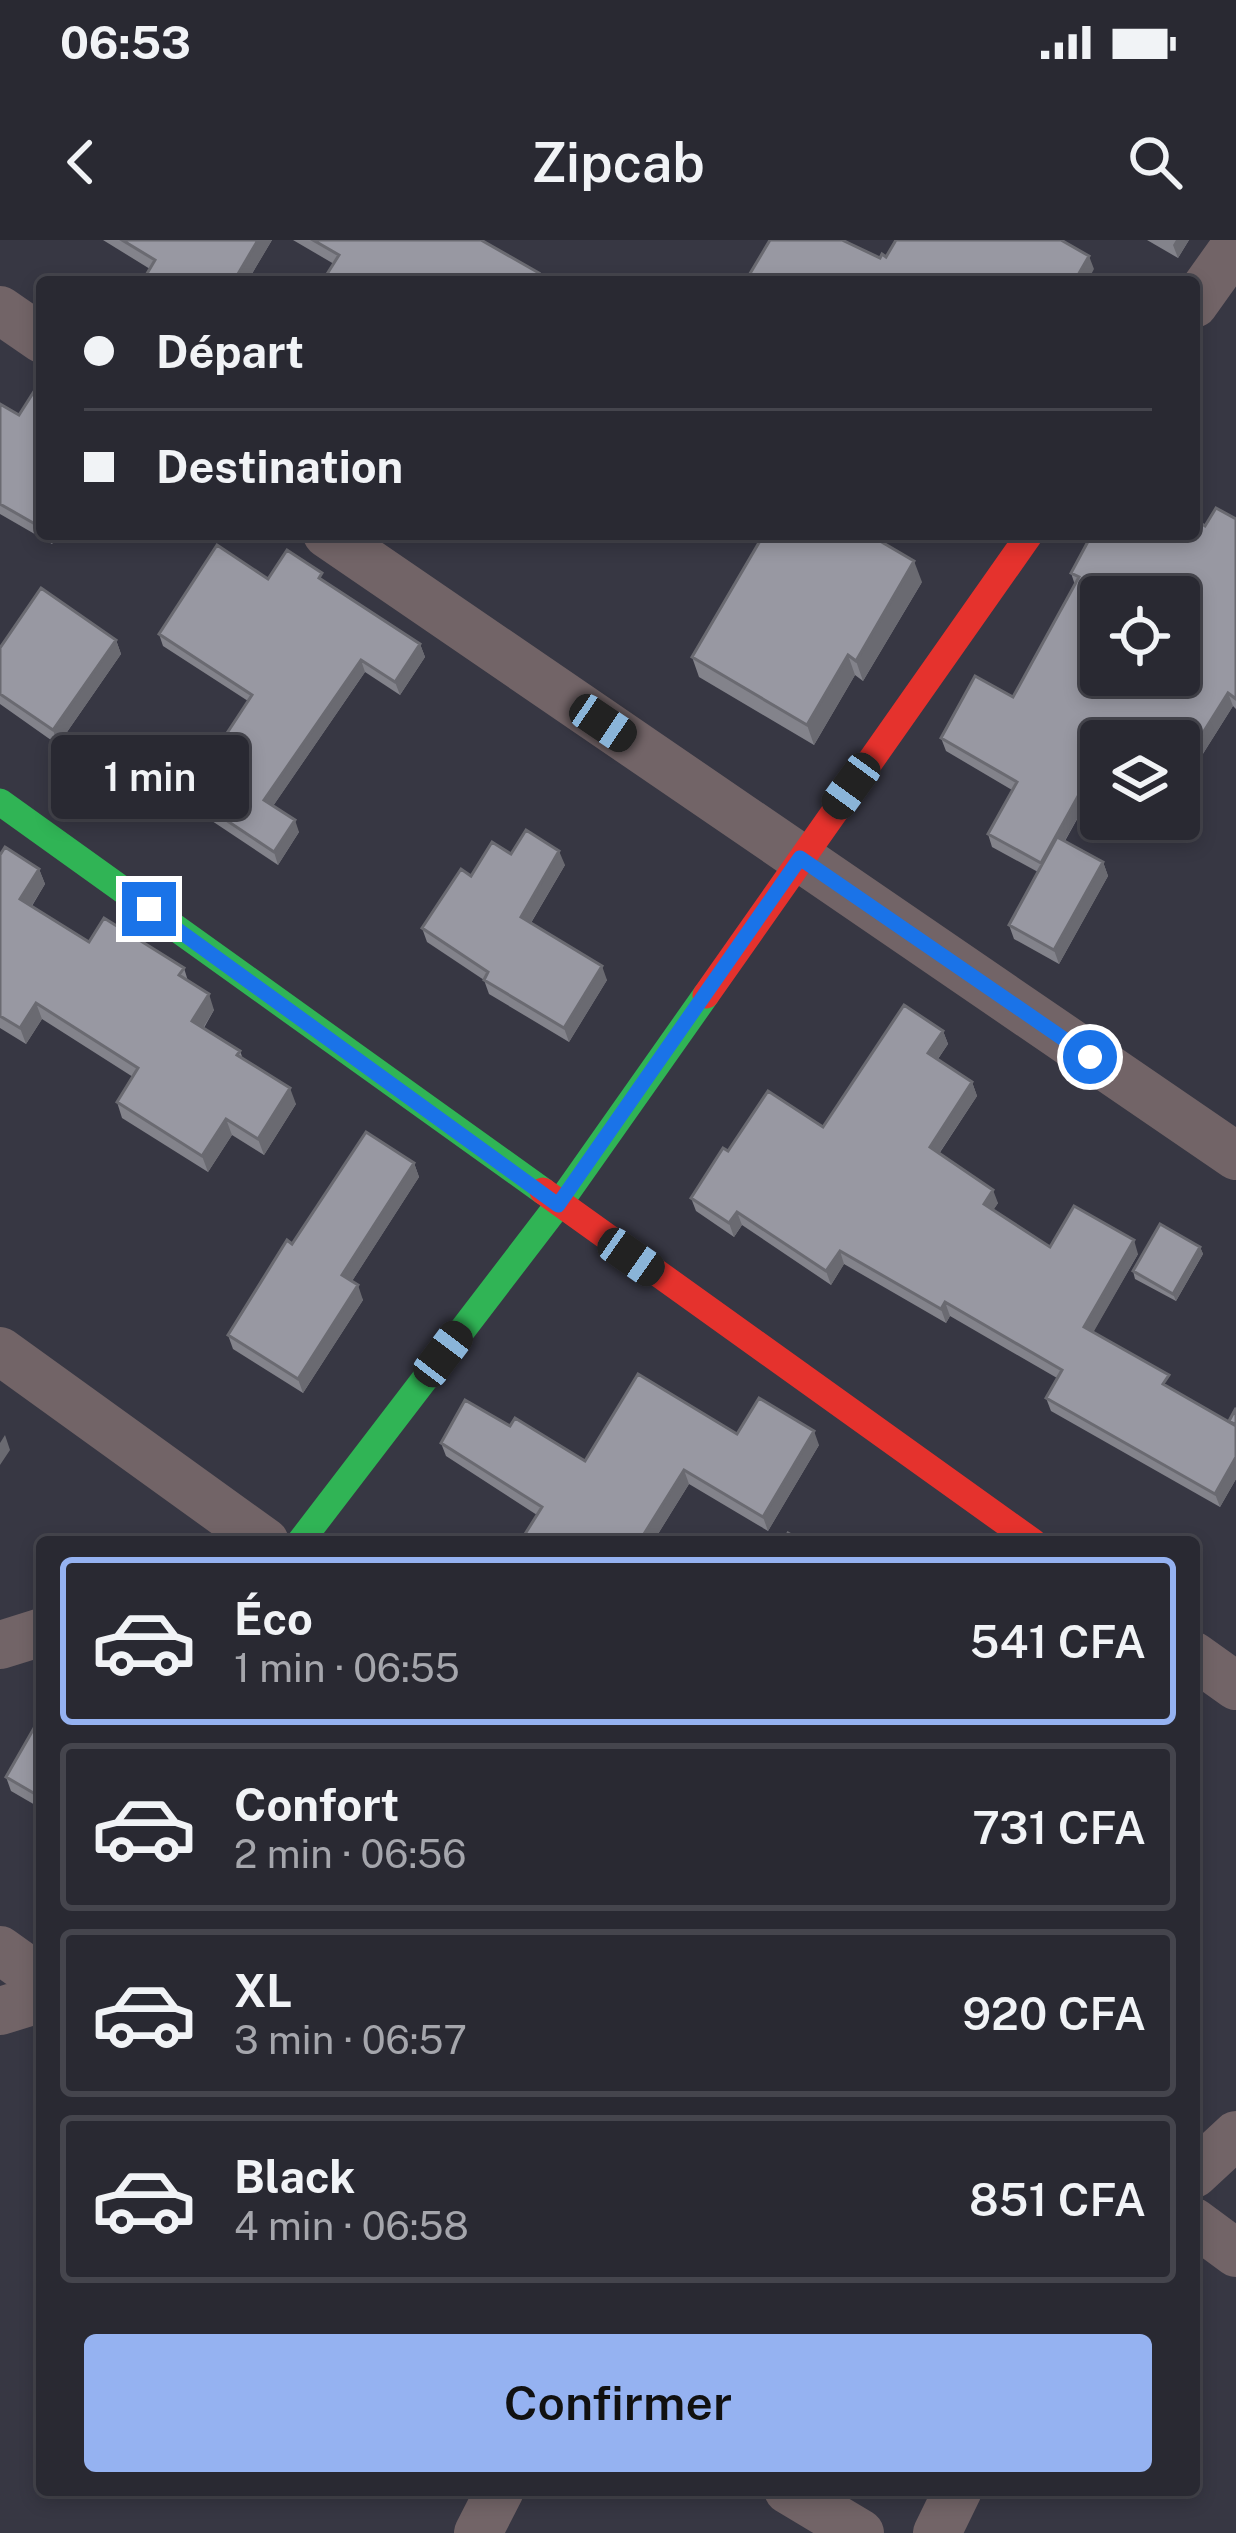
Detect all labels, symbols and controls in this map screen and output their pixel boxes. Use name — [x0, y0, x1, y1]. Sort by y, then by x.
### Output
text: 06:53 — [60, 16, 191, 69]
icon: back — [48, 129, 114, 195]
icon: search — [1122, 129, 1188, 195]
text: Zipcab — [531, 131, 705, 194]
text: Départ — [156, 325, 304, 378]
text: Destination — [156, 440, 403, 493]
map controls — [1080, 576, 1200, 840]
button: locate — [1080, 576, 1200, 696]
car — [563, 688, 643, 758]
button: layers — [1080, 720, 1200, 840]
callout: 1 min — [50, 735, 248, 819]
car — [815, 746, 887, 826]
text: 1 min — [104, 754, 196, 800]
route end — [122, 882, 176, 936]
route start — [1063, 1030, 1117, 1084]
car — [591, 1222, 671, 1292]
car — [407, 1314, 479, 1394]
icon: car — [90, 1587, 198, 1695]
text: Éco — [234, 1592, 313, 1645]
text: 541 CFA — [970, 1615, 1146, 1668]
text: 1 min · 06:55 — [234, 1645, 460, 1691]
icon: car — [90, 1773, 198, 1881]
text: Confort — [234, 1778, 399, 1831]
text: 731 CFA — [972, 1801, 1146, 1854]
text: 2 min · 06:56 — [234, 1831, 466, 1877]
icon: car — [90, 1959, 198, 2067]
text: XL — [234, 1964, 292, 2017]
text: 920 CFA — [962, 1987, 1146, 2040]
text: 3 min · 06:57 — [234, 2017, 467, 2063]
icon: car — [90, 2145, 198, 2253]
text: Black — [234, 2150, 355, 2203]
text: 851 CFA — [969, 2173, 1146, 2226]
text: 4 min · 06:58 — [234, 2203, 469, 2249]
button: Confirmer — [84, 2334, 1152, 2472]

